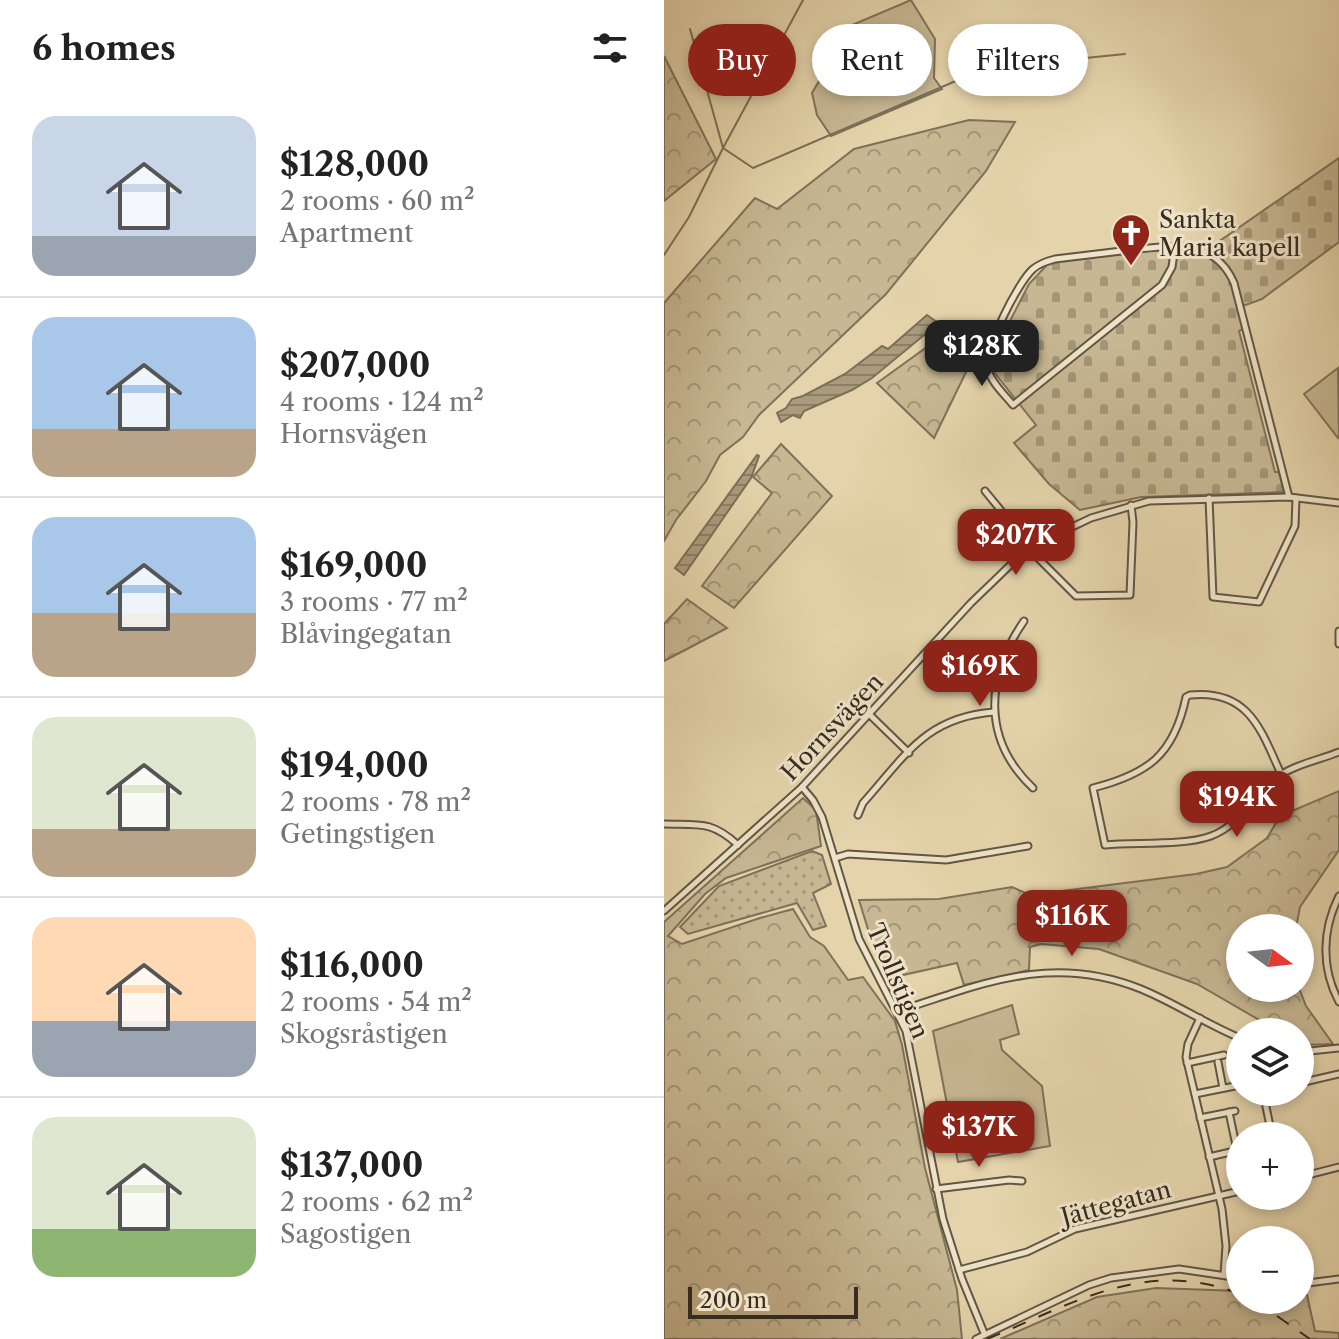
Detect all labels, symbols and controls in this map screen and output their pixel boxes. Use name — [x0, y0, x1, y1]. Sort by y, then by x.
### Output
chip: Buy — [688, 24, 796, 96]
chip: Rent — [812, 24, 932, 96]
chip: Filters — [948, 24, 1088, 96]
icon: filters — [588, 26, 632, 70]
text: 6 homes — [32, 27, 176, 69]
text: $128,000 — [280, 143, 429, 185]
icon: home — [96, 148, 192, 244]
text: 2 rooms · 60 m² — [280, 185, 475, 217]
place label: Sankta Maria kapell — [1159, 205, 1300, 262]
church icon: Sankta Maria kapell — [1110, 212, 1152, 267]
text: Apartment — [280, 217, 413, 249]
pin: $128K — [926, 320, 1038, 388]
text: $128K — [943, 330, 1021, 362]
text: $207,000 — [280, 344, 431, 386]
icon: home — [96, 349, 192, 445]
text: 4 rooms · 124 m² — [280, 386, 484, 418]
text: Hornsvägen — [280, 418, 427, 450]
pin: $207K — [960, 509, 1072, 577]
text: $207K — [976, 519, 1056, 551]
text: $169,000 — [280, 544, 427, 586]
icon: home — [96, 549, 192, 645]
text: 3 rooms · 77 m² — [280, 586, 468, 618]
text: Blåvingegatan — [280, 618, 452, 650]
pin: $169K — [924, 640, 1036, 708]
text: $169K — [941, 650, 1019, 682]
street label: Hornsvägen — [775, 667, 889, 787]
text: $194,000 — [280, 744, 429, 786]
icon: home — [96, 749, 192, 845]
pin: $194K — [1181, 771, 1293, 839]
text: $194K — [1198, 781, 1276, 813]
text: 2 rooms · 78 m² — [280, 786, 471, 818]
text: Getingstigen — [280, 818, 435, 850]
pin: $116K — [1016, 890, 1128, 958]
text: $116K — [1035, 900, 1109, 932]
north arrow — [1226, 914, 1314, 1002]
map controls — [1226, 914, 1314, 1314]
street label: Trollstigen — [861, 919, 935, 1043]
text: $116,000 — [280, 944, 424, 986]
icon: home — [96, 949, 192, 1045]
text: 2 rooms · 54 m² — [280, 986, 472, 1018]
text: Skogsråstigen — [280, 1018, 448, 1050]
button: layers — [1226, 1018, 1314, 1106]
pin: $137K — [923, 1101, 1035, 1169]
text: $137K — [941, 1111, 1017, 1143]
button: + — [1226, 1122, 1314, 1210]
text: $137,000 — [280, 1144, 423, 1186]
icon: home — [96, 1149, 192, 1245]
street label: Jättegatan — [1054, 1174, 1174, 1233]
text: 2 rooms · 62 m² — [280, 1186, 473, 1218]
text: Sagostigen — [280, 1218, 411, 1250]
button: − — [1226, 1226, 1314, 1314]
scale bar — [688, 1283, 858, 1319]
text: 200 m — [700, 1287, 767, 1314]

